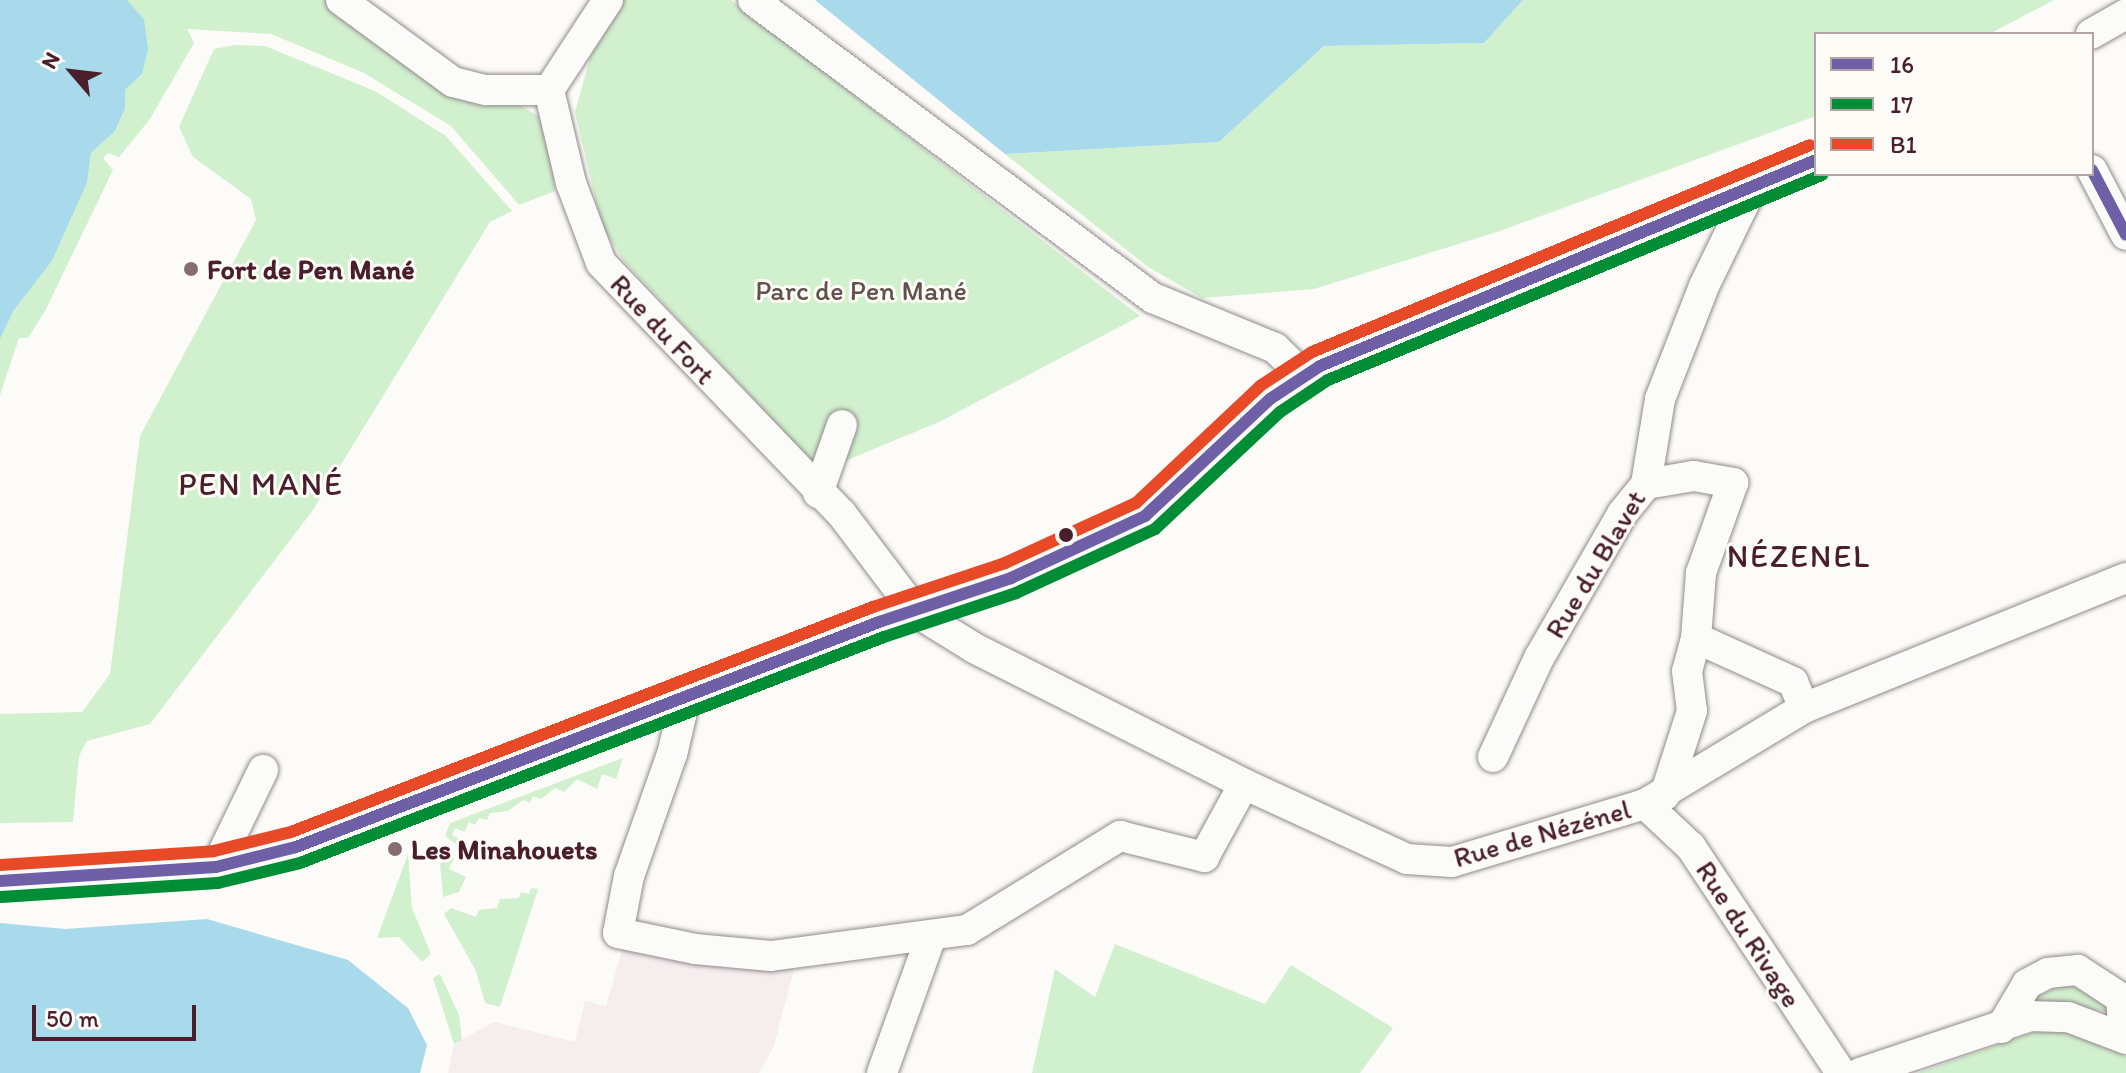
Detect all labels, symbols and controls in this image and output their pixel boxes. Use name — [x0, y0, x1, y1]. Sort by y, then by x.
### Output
north arrow — [32, 32, 112, 112]
legend — [1814, 32, 2094, 176]
text: N — [35, 48, 66, 73]
text: 16 — [1890, 50, 1914, 79]
text: 17 — [1890, 90, 1913, 119]
text: B1 — [1890, 130, 1917, 159]
place label: Fort de Pen Mané — [207, 252, 414, 286]
marker: Fort de Pen Mané — [182, 260, 200, 278]
street label: Rue du Fort — [603, 267, 723, 391]
park label: Parc de Pen Mané — [755, 273, 967, 307]
district label: PEN MANÉ — [178, 465, 344, 503]
street label: Rue du Blavet — [1538, 484, 1652, 644]
unlabelled marker — [1058, 527, 1074, 543]
district label: NÉZENEL — [1727, 537, 1871, 575]
street label: Rue de Nézénel — [1450, 792, 1634, 874]
place label: Les Minahouets — [411, 832, 596, 866]
marker: Les Minahouets — [386, 840, 404, 858]
street label: Rue du Rivage — [1689, 854, 1809, 1014]
scale bar — [36, 989, 200, 1039]
text: 50 m — [46, 1004, 99, 1033]

